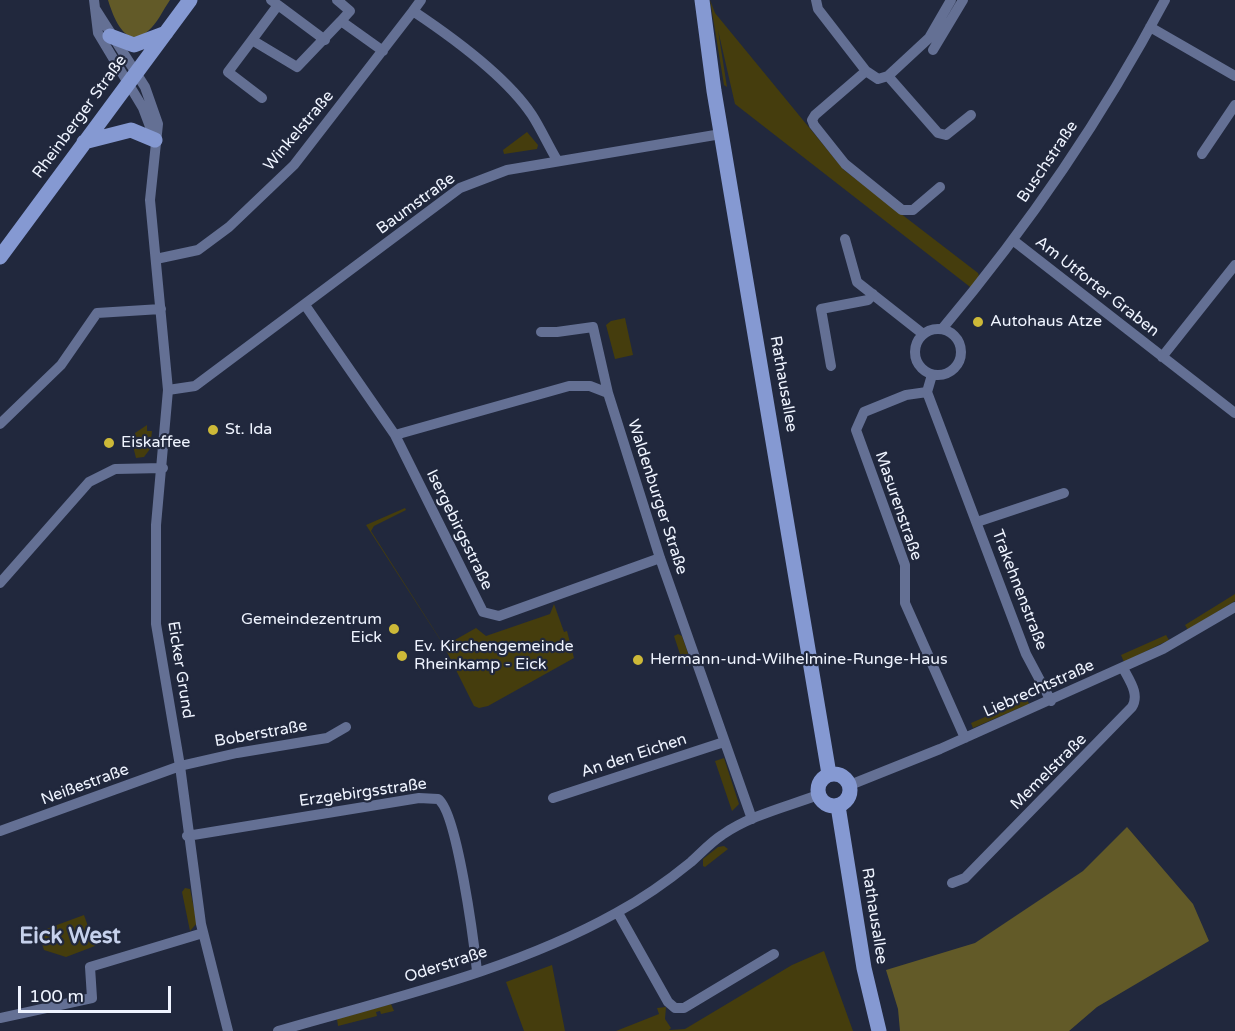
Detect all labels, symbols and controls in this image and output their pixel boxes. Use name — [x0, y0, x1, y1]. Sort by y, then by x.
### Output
street label: Rheinberger Straße — [29, 52, 131, 182]
street label: Winkelstraße — [260, 87, 338, 175]
street label: Buschstraße — [1014, 118, 1082, 206]
street label: Baumstraße — [373, 169, 459, 239]
street label: Am Utforter Graben — [1031, 233, 1163, 341]
place label: Autohaus Atze — [990, 312, 1102, 332]
marker: Autohaus Atze — [971, 315, 985, 329]
street label: Rathausallee — [765, 334, 801, 434]
street label: Waldenburger Straße — [623, 417, 691, 577]
place label: St. Ida — [225, 420, 272, 440]
marker: St. Ida — [206, 423, 220, 437]
place label: Eiskaffee — [121, 433, 190, 453]
marker: Eiskaffee — [102, 436, 116, 450]
street label: Masurenstraße — [870, 449, 926, 563]
street label: Isergebirgsstraße — [422, 467, 496, 593]
street label: Trakehnenstraße — [987, 527, 1051, 653]
place label: Gemeindezentrum Eick — [241, 610, 382, 648]
street label: Eicker Grund — [163, 620, 197, 720]
marker: Gemeindezentrum Eick — [387, 622, 401, 636]
place label: Ev. Kirchengemeinde Rheinkamp - Eick — [414, 637, 574, 675]
marker: Ev. Kirchengemeinde Rheinkamp - Eick — [395, 649, 409, 663]
place label: Hermann-und-Wilhelmine-Runge-Haus — [650, 650, 948, 670]
marker: Hermann-und-Wilhelmine-Runge-Haus — [631, 653, 645, 667]
street label: Liebrechtstraße — [981, 656, 1097, 722]
street label: Boberstraße — [213, 716, 309, 752]
street label: An den Eichen — [579, 730, 689, 782]
street label: Memelstraße — [1007, 730, 1091, 814]
street label: Neißestraße — [38, 760, 132, 810]
street label: Erzgebirgsstraße — [298, 775, 428, 811]
street label: Rathausallee — [857, 866, 891, 966]
district label: Eick West — [19, 924, 121, 950]
street label: Oderstraße — [402, 943, 490, 987]
scale bar — [21, 974, 174, 1012]
text: 100 m — [29, 985, 84, 1007]

